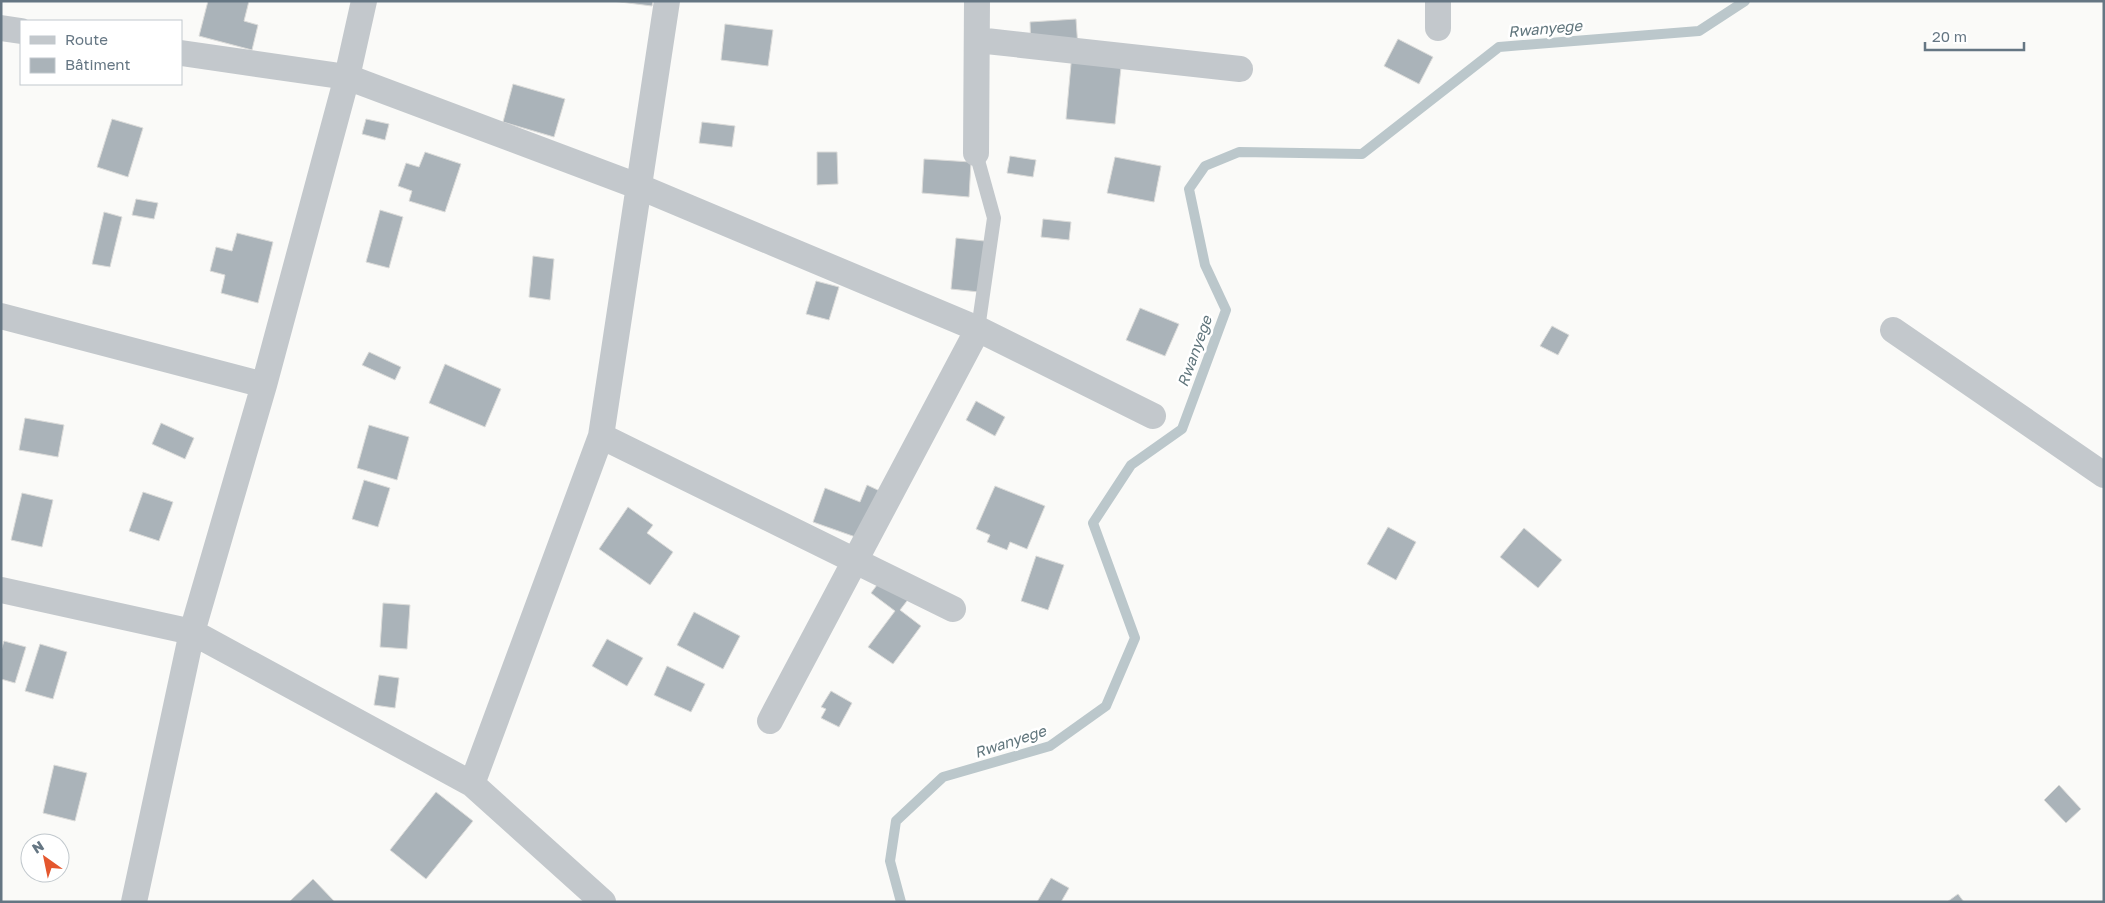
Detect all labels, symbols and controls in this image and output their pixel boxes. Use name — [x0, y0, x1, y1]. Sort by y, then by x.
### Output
water label: Rwanyege — [1507, 16, 1584, 41]
legend — [20, 20, 182, 85]
scale bar — [1925, 20, 2024, 52]
text: 20 m — [1932, 27, 1967, 45]
text: Route — [65, 30, 108, 48]
text: Bâtiment — [65, 55, 130, 73]
water label: Rwanyege — [1173, 312, 1217, 389]
water label: Rwanyege — [972, 721, 1050, 762]
north arrow — [20, 833, 70, 883]
text: N — [29, 837, 47, 857]

